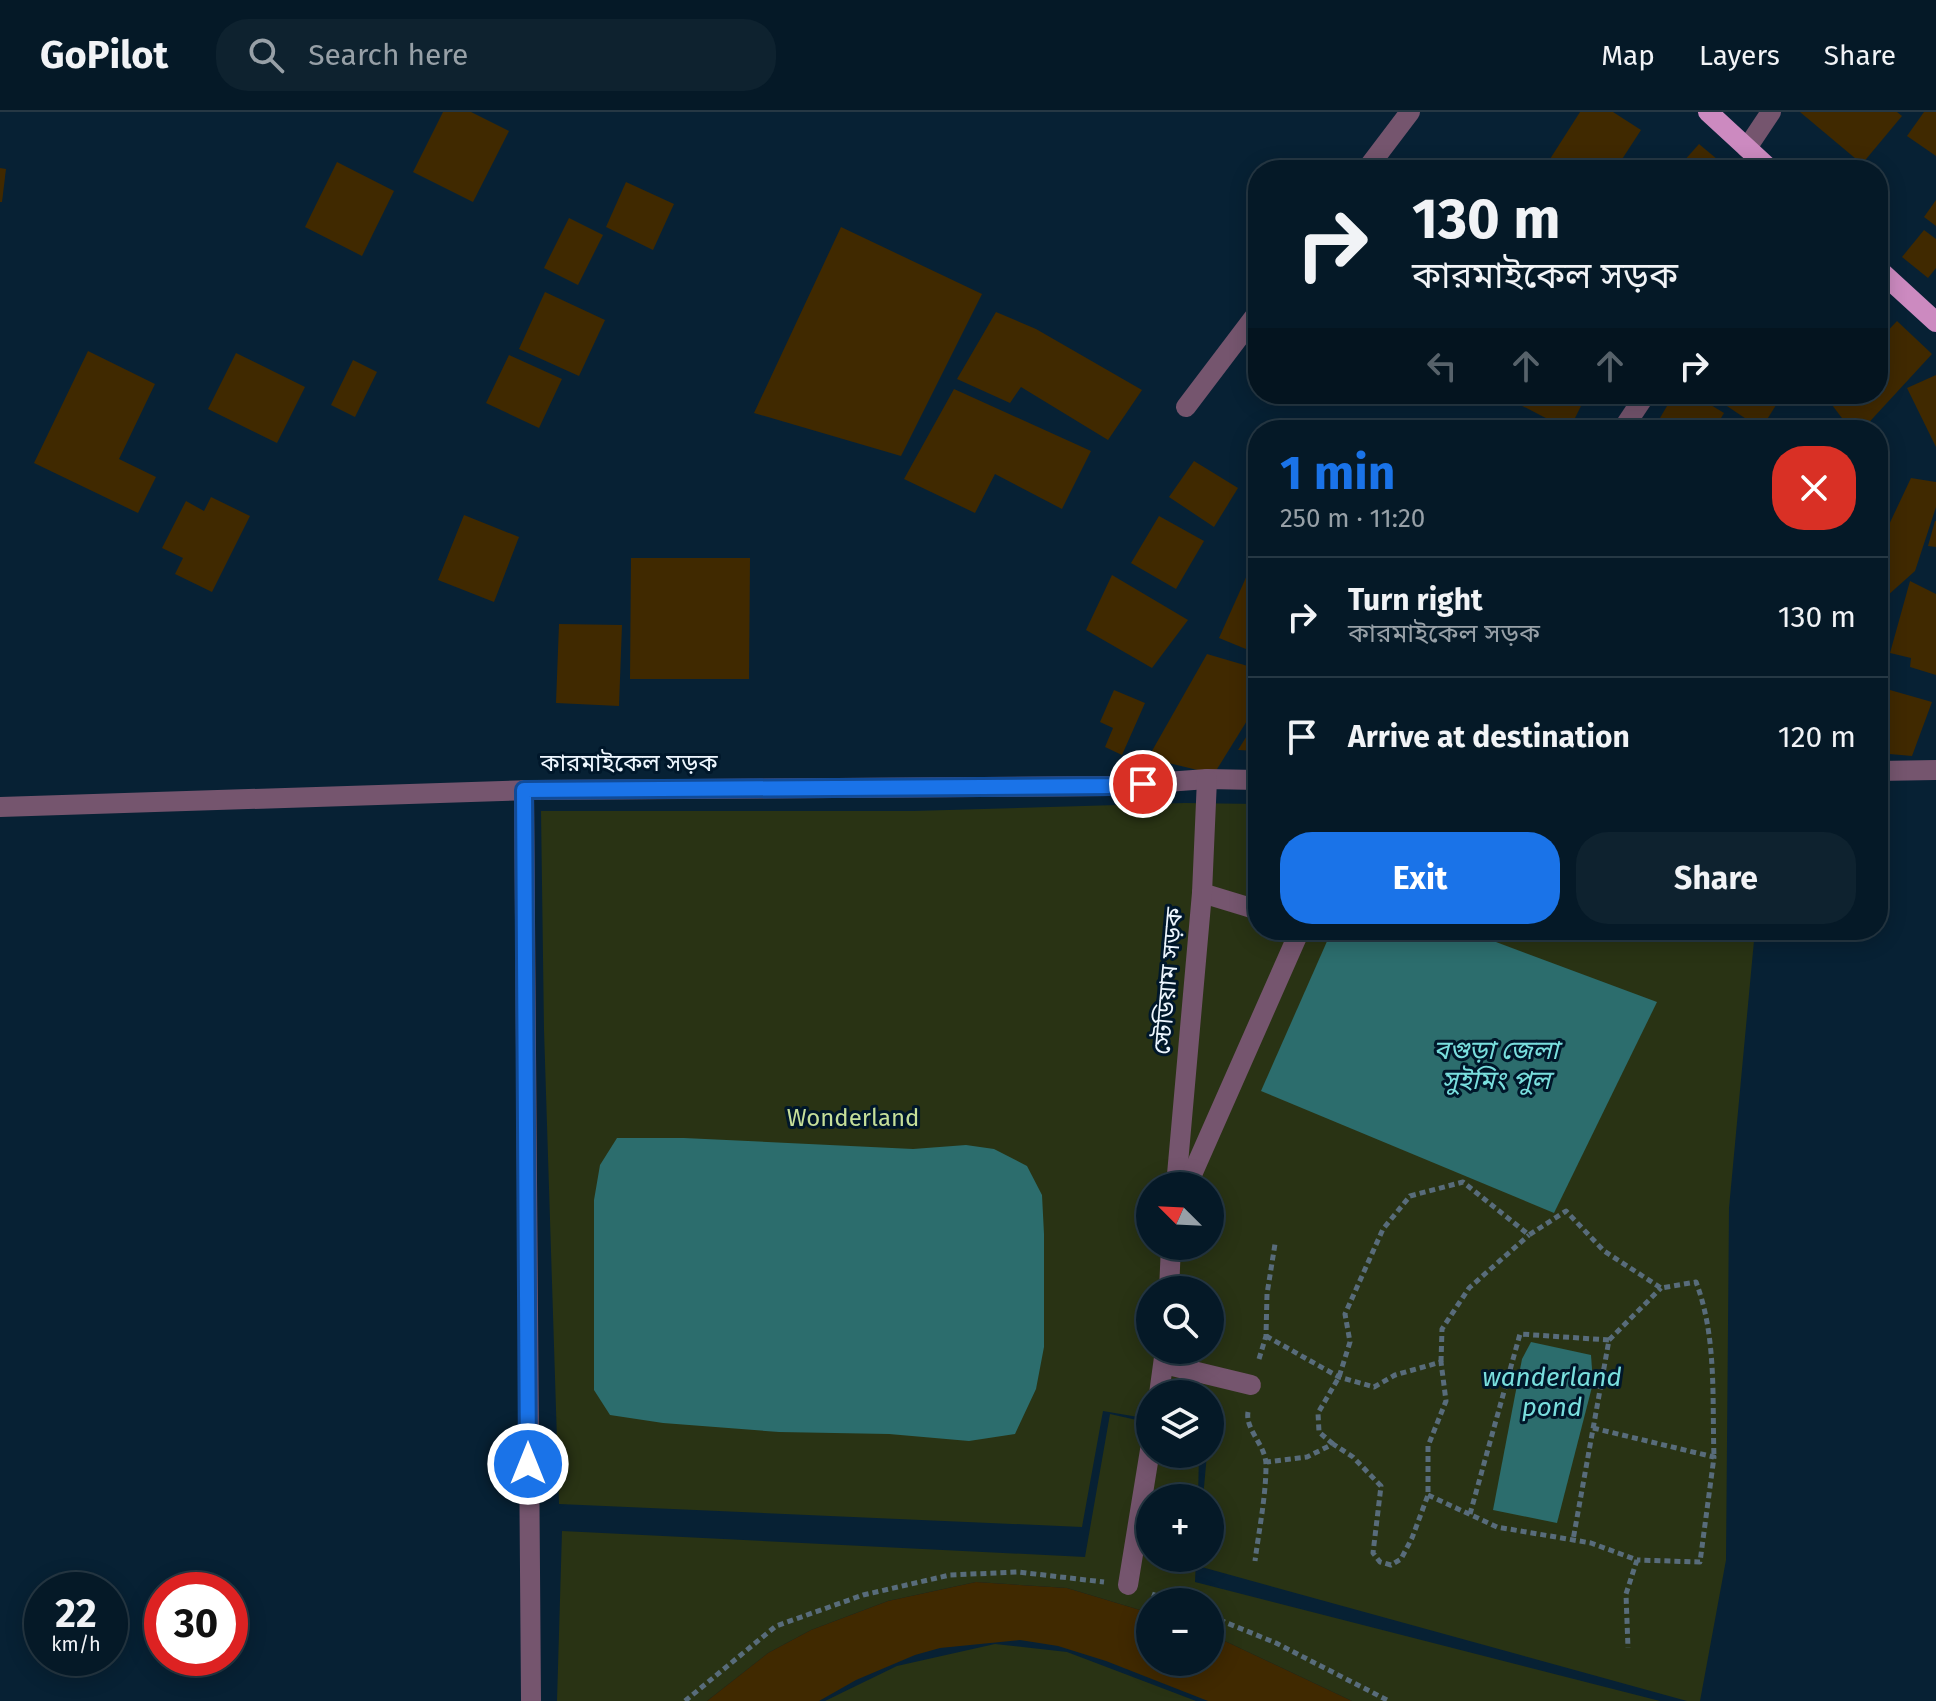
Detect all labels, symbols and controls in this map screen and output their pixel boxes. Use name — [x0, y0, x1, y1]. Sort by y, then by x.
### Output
search box — [216, 19, 776, 91]
text: GoPilot — [40, 32, 168, 78]
icon: search — [244, 33, 288, 77]
text: Search here — [308, 37, 468, 73]
text: Map — [1601, 39, 1655, 72]
text: Layers — [1699, 39, 1780, 72]
text: Share — [1824, 39, 1896, 72]
text: 130 m — [1412, 186, 1560, 253]
icon: right — [1280, 192, 1384, 296]
text: কারমাইকেল সড়ক — [1412, 254, 1678, 298]
icon: left — [1420, 344, 1464, 388]
icon: ahead — [1504, 344, 1548, 388]
icon: ahead — [1588, 344, 1632, 388]
icon: right — [1672, 344, 1716, 388]
text: 1 min — [1280, 444, 1395, 502]
button: close — [1772, 446, 1856, 530]
text: 250 m · 11:20 — [1280, 503, 1425, 534]
text: Turn right — [1348, 582, 1483, 618]
icon: right — [1280, 595, 1324, 639]
text: 130 m — [1778, 599, 1856, 635]
text: কারমাইকেল সড়ক — [1348, 618, 1540, 649]
icon: arrive — [1280, 715, 1324, 759]
text: Arrive at destination — [1348, 719, 1630, 755]
text: 120 m — [1778, 719, 1856, 755]
street label: কারমাইকেল সড়ক — [539, 749, 718, 777]
pin — [1109, 750, 1177, 818]
icon: arrive — [1121, 762, 1165, 806]
button: Exit — [1280, 832, 1560, 924]
button: Share — [1576, 832, 1856, 924]
street label: স্টেডিয়াম সড়ক — [1148, 906, 1188, 1056]
water label: বগুড়া জেলা সুইমিং পুল — [1433, 1035, 1564, 1096]
park label: Wonderland — [787, 1104, 919, 1132]
north arrow — [1136, 1172, 1224, 1260]
map controls — [1136, 1172, 1224, 1676]
button: search — [1136, 1276, 1224, 1364]
water label: wanderland pond — [1482, 1362, 1622, 1423]
button: layers — [1136, 1380, 1224, 1468]
position arrow — [486, 1422, 570, 1506]
button: + — [1136, 1484, 1224, 1572]
speed limit sign: 30 — [144, 1572, 248, 1676]
button: − — [1136, 1588, 1224, 1676]
text: 22 — [55, 1590, 97, 1638]
text: km/h — [51, 1632, 101, 1656]

